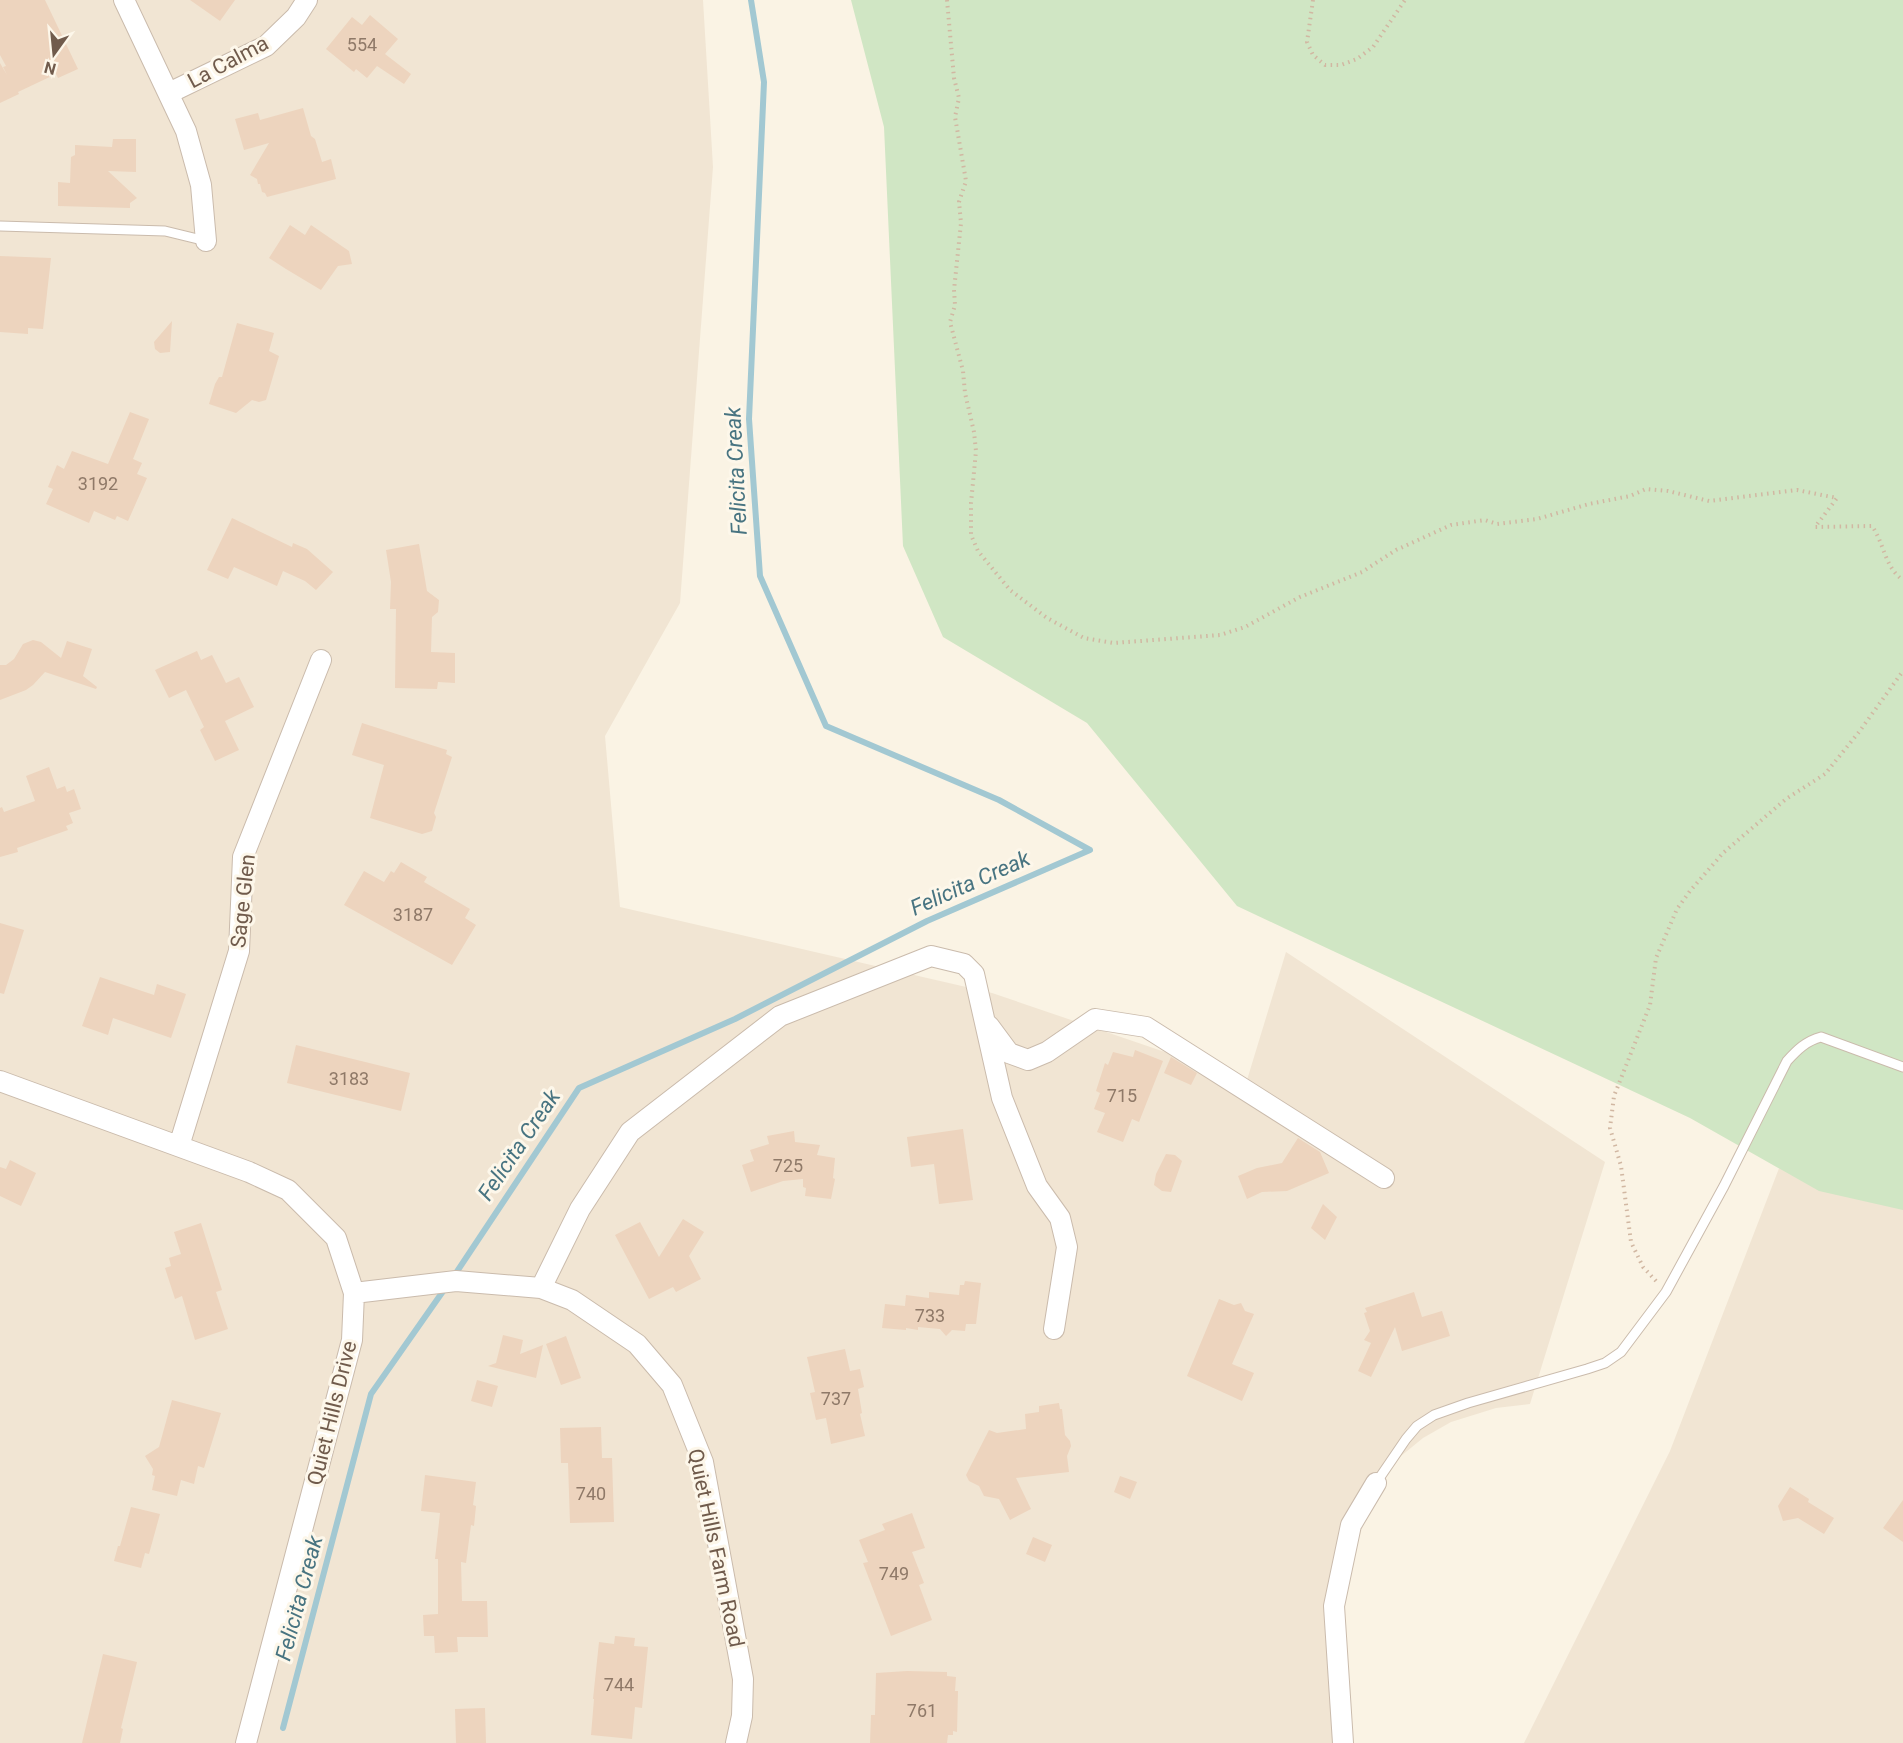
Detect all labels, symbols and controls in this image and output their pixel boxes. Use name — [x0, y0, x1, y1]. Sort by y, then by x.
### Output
north arrow — [24, 24, 84, 84]
street label: La Calma — [184, 31, 272, 93]
house number: 554 — [347, 34, 377, 55]
text: N — [42, 57, 58, 79]
water label: Felicita Creak — [720, 405, 752, 536]
house number: 3192 — [78, 473, 118, 494]
water label: Felicita Creak — [906, 845, 1035, 921]
street label: Sage Glen — [226, 853, 260, 949]
house number: 3187 — [393, 904, 433, 925]
house number: 3183 — [329, 1068, 369, 1089]
water label: Felicita Creak — [473, 1084, 566, 1205]
house number: 715 — [1107, 1085, 1137, 1106]
house number: 725 — [773, 1155, 803, 1176]
house number: 733 — [915, 1305, 945, 1326]
street label: Quiet Hills Drive — [302, 1338, 362, 1488]
house number: 737 — [821, 1388, 851, 1409]
street label: Quiet Hills Farm Road — [683, 1447, 749, 1649]
house number: 740 — [576, 1483, 606, 1504]
water label: Felicita Creak — [270, 1532, 328, 1663]
house number: 749 — [879, 1563, 909, 1584]
house number: 744 — [604, 1674, 634, 1695]
house number: 761 — [907, 1700, 937, 1721]

